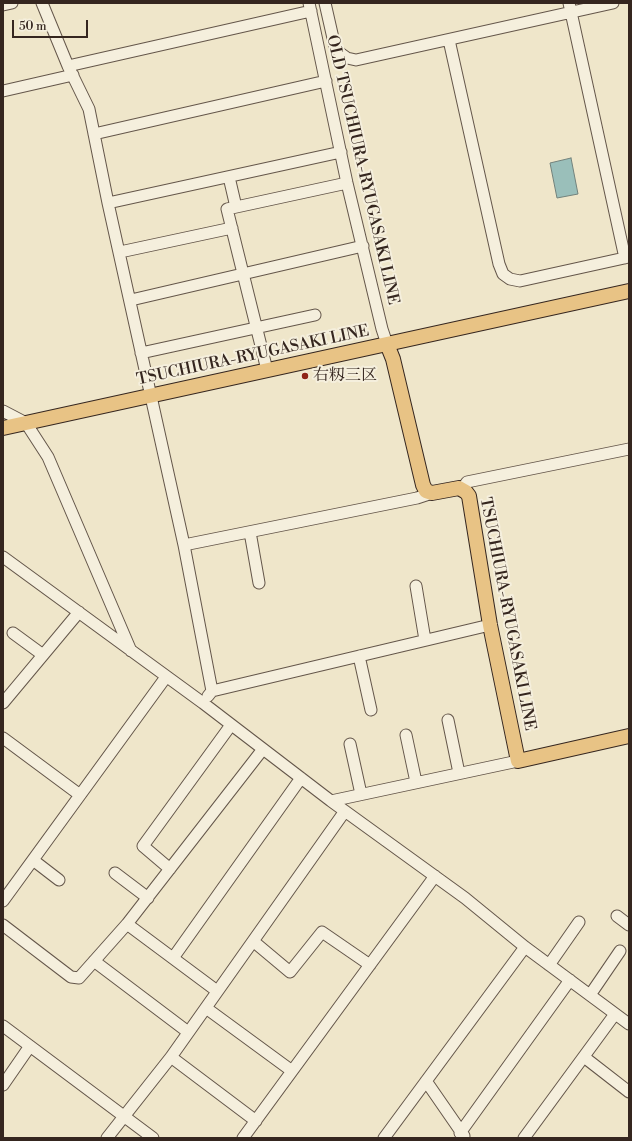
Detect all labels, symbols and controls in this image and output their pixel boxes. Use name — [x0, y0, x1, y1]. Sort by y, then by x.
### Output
scale bar — [14, 12, 90, 38]
text: 50 m — [19, 19, 47, 34]
street label: OLD TSUCHIURA-RYUGASAKI LINE — [322, 33, 402, 307]
street label: TSUCHIURA-RYUGASAKI LINE — [135, 322, 371, 390]
place label: 右籾三区 — [313, 366, 377, 386]
marker: 右籾三区 — [300, 371, 310, 381]
street label: TSUCHIURA-RYUGASAKI LINE — [475, 496, 539, 732]

